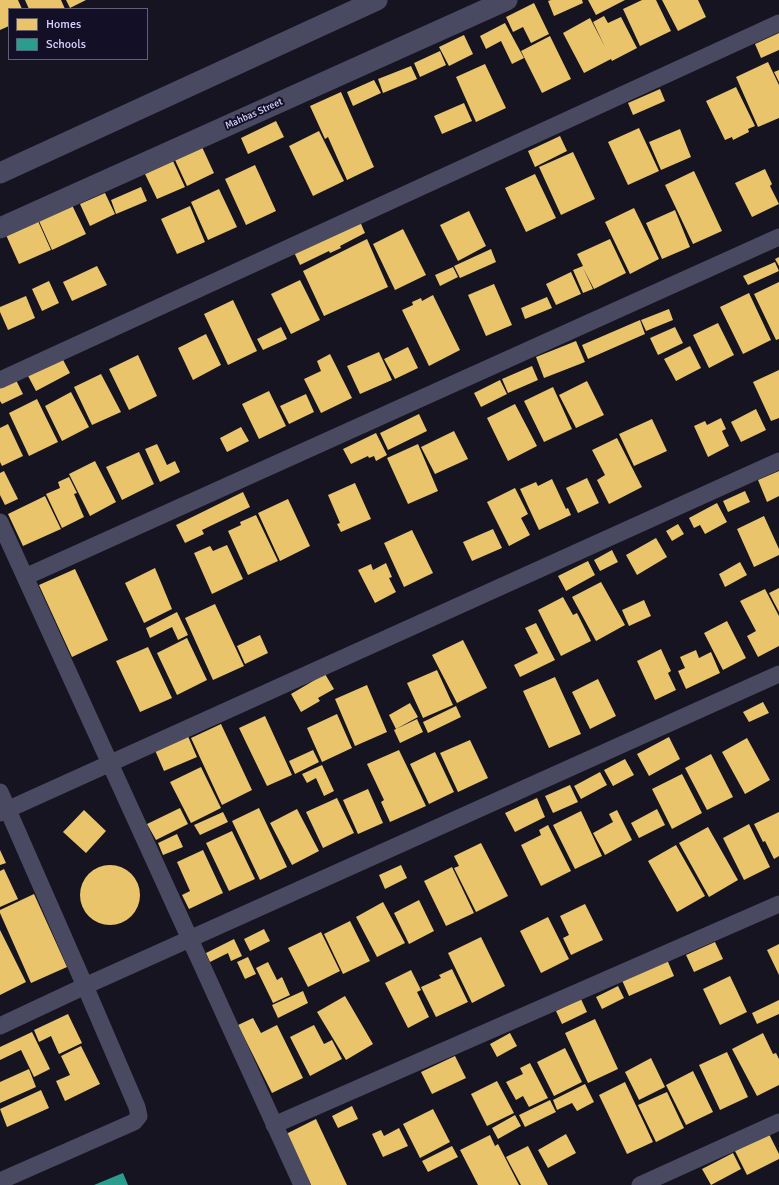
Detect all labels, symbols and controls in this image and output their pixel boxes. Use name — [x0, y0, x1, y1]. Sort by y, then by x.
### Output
legend — [8, 8, 148, 60]
text: Homes — [46, 17, 81, 32]
text: Schools — [46, 37, 86, 52]
street label: Mahbas Street — [223, 96, 285, 132]

